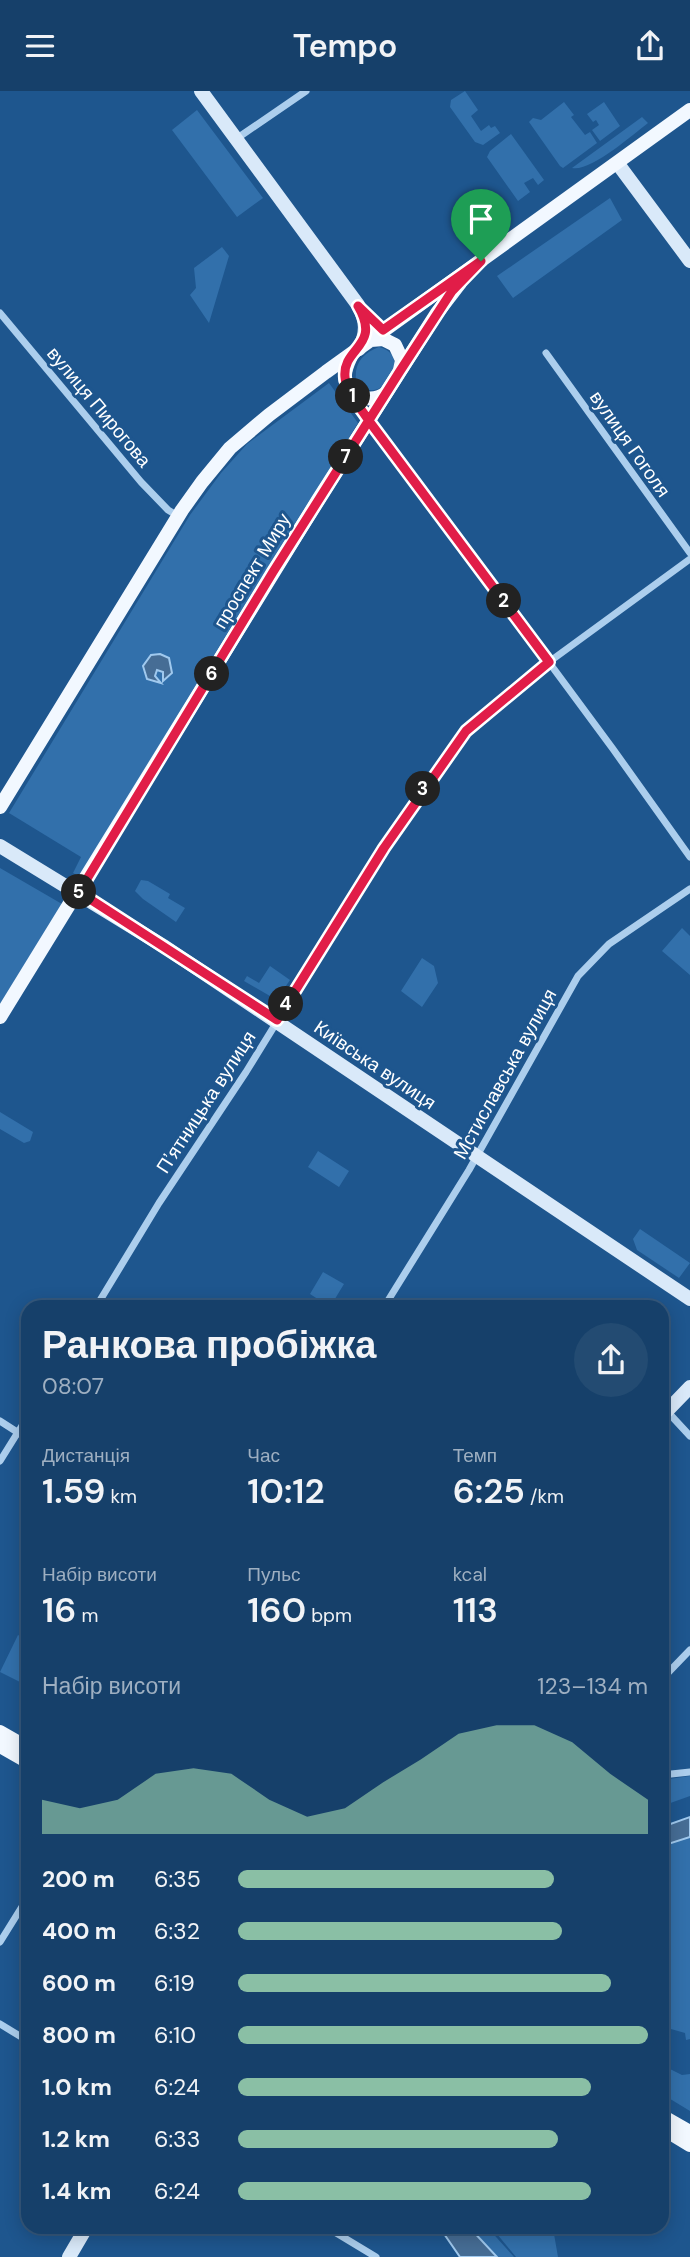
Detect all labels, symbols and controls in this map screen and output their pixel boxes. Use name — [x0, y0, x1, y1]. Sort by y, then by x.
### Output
text: Tempo — [293, 25, 397, 67]
icon: menu — [21, 27, 59, 65]
icon: share — [631, 27, 669, 65]
pin — [451, 189, 511, 261]
icon: arrive — [462, 200, 500, 238]
street label: вулиця Пирогова — [41, 342, 157, 473]
pin: 1 — [336, 379, 370, 413]
text: 1 — [349, 383, 356, 408]
street label: вулиця Гоголя — [584, 386, 676, 502]
pin: 7 — [328, 439, 364, 475]
text: 7 — [340, 444, 351, 469]
street label: проспект Миру — [208, 508, 297, 633]
pin: 2 — [486, 583, 522, 619]
text: 2 — [498, 588, 509, 613]
pin: 6 — [194, 657, 230, 691]
text: 6 — [205, 661, 218, 686]
pin: 3 — [406, 771, 440, 807]
text: 3 — [417, 776, 428, 801]
pin: 5 — [62, 875, 96, 909]
text: 5 — [73, 879, 84, 904]
street label: Мстиславська вулиця — [448, 984, 562, 1164]
pin: 4 — [268, 986, 304, 1021]
text: 4 — [279, 991, 292, 1016]
street label: Київська вулиця — [309, 1015, 441, 1115]
street label: Пʼятницька вулиця — [151, 1026, 261, 1178]
text: Ранкова пробіжка — [42, 1320, 376, 1370]
button: share — [574, 1323, 648, 1397]
text: 08:07 — [42, 1371, 104, 1401]
text: Дистанція — [42, 1443, 130, 1468]
text: Час — [247, 1443, 280, 1468]
text: Темп — [453, 1443, 497, 1468]
text: 1.59 — [42, 1468, 105, 1514]
text: 10:12 — [247, 1468, 325, 1514]
text: 6:25 — [453, 1468, 525, 1514]
text: km — [105, 1484, 137, 1509]
text: /km — [525, 1484, 564, 1509]
text: Набір висоти — [42, 1562, 157, 1587]
text: Пульс — [247, 1562, 301, 1587]
text: kcal — [453, 1562, 487, 1587]
text: 16 — [42, 1587, 76, 1633]
text: 160 — [247, 1587, 306, 1633]
text: 113 — [453, 1587, 498, 1633]
text: m — [76, 1603, 98, 1628]
text: bpm — [306, 1603, 352, 1628]
text: Набір висоти — [42, 1671, 181, 1701]
text: 123–134 m — [537, 1671, 648, 1701]
text: 200 m — [42, 1864, 115, 1894]
text: 6:35 — [154, 1864, 201, 1894]
text: 400 m — [42, 1916, 116, 1946]
text: 6:32 — [154, 1916, 200, 1946]
text: 600 m — [42, 1968, 116, 1998]
text: 6:19 — [154, 1968, 195, 1998]
text: 800 m — [42, 2020, 116, 2050]
text: 6:10 — [154, 2020, 196, 2050]
text: 1.0 km — [42, 2072, 112, 2102]
text: 6:24 — [154, 2072, 200, 2102]
text: 1.2 km — [42, 2124, 110, 2154]
text: 6:33 — [154, 2124, 200, 2154]
text: 1.4 km — [42, 2176, 111, 2206]
text: 6:24 — [154, 2176, 200, 2206]

